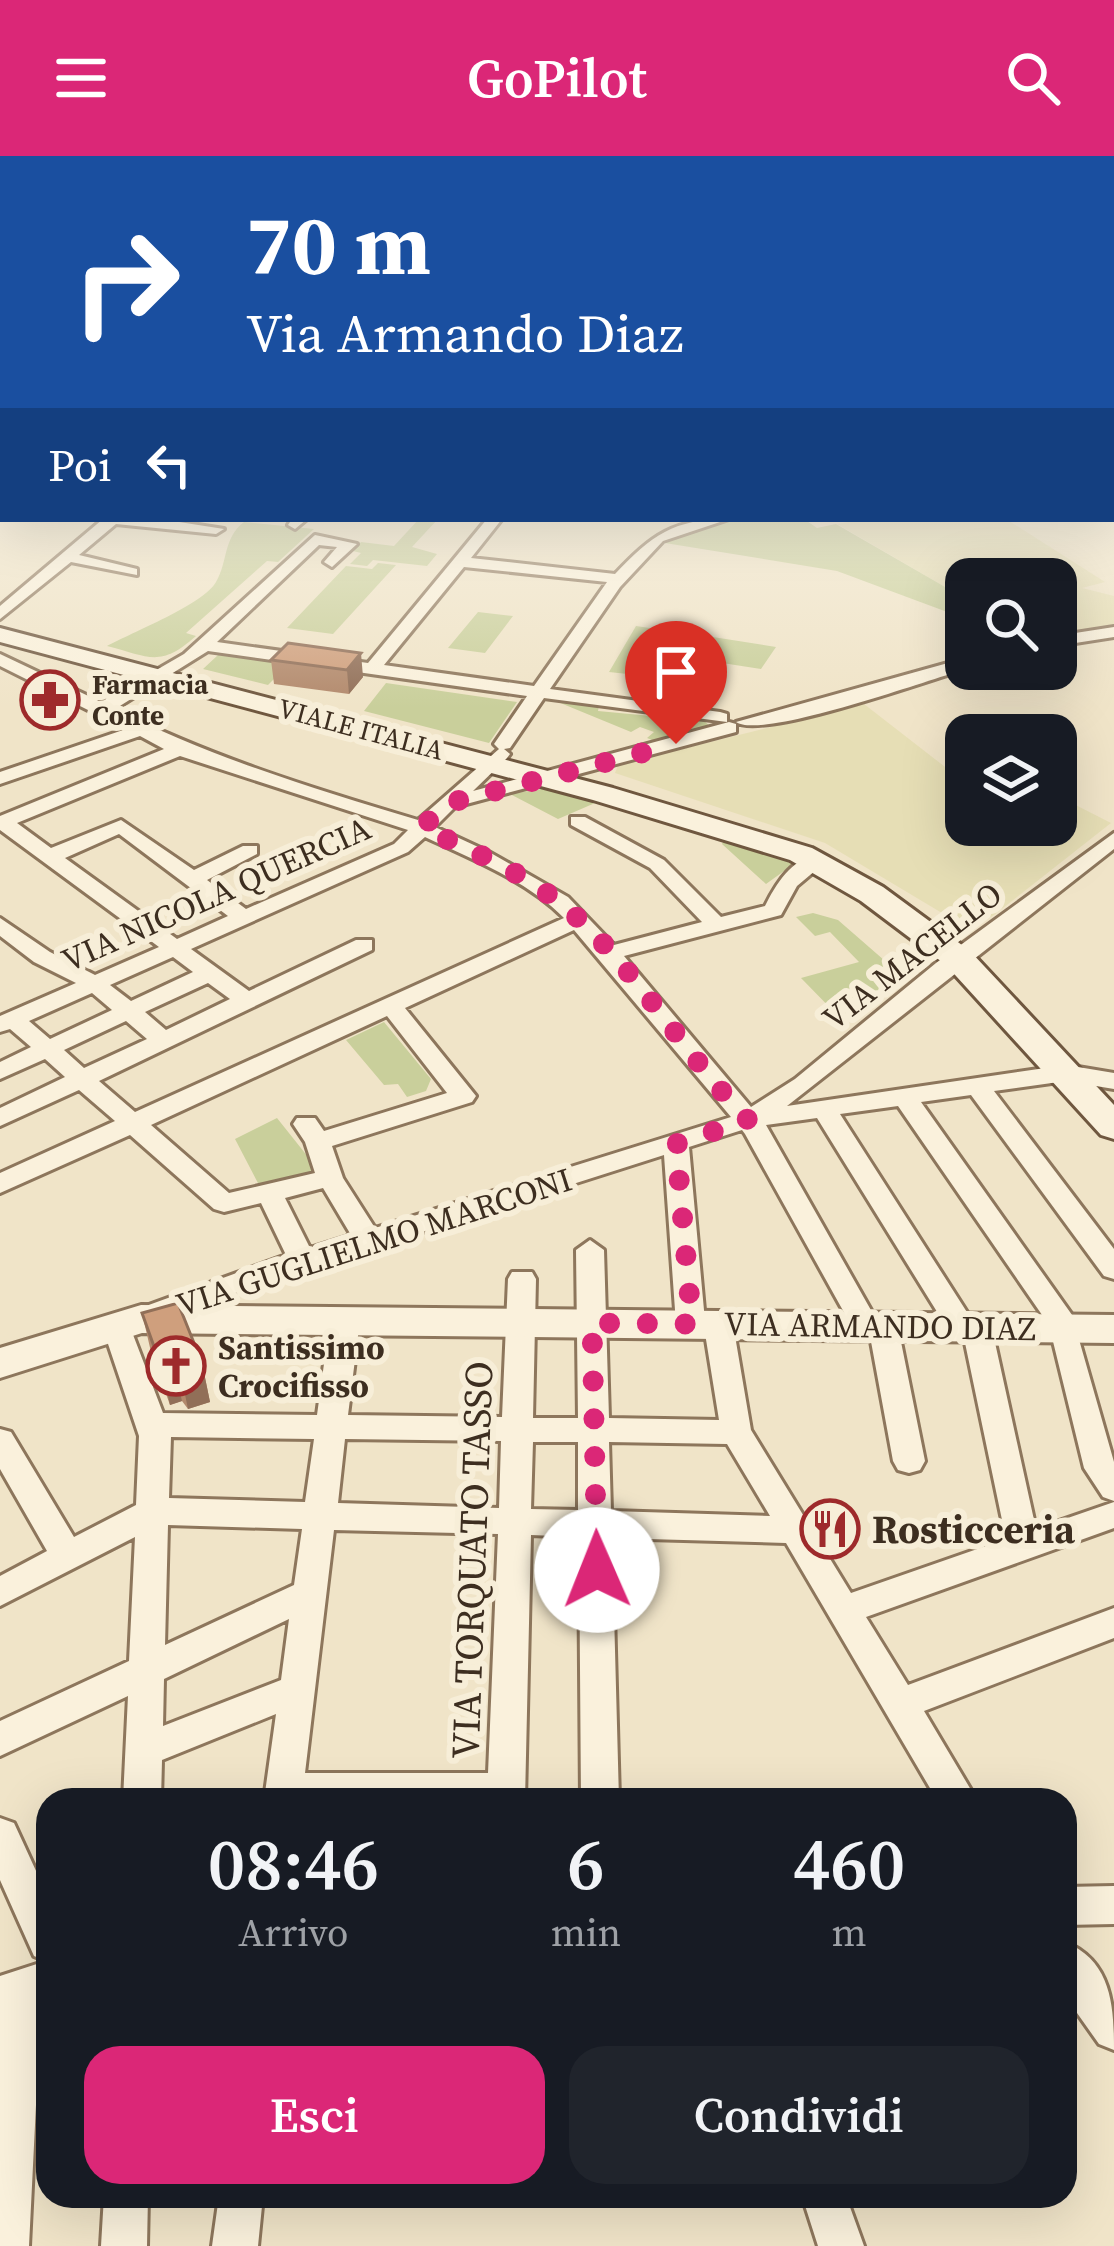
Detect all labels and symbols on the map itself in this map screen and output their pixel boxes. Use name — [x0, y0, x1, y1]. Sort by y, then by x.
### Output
pin — [625, 621, 727, 744]
place label: Farmacia Conte — [92, 666, 209, 734]
pharmacy icon: Farmacia Conte — [19, 669, 81, 731]
street label: VIALE ITALIA — [274, 689, 448, 769]
street label: VIA NICOLA QUERCIA — [54, 806, 378, 982]
street label: VIA MACELLO — [813, 872, 1011, 1040]
street label: VIA GUGLIELMO MARCONI — [170, 1157, 578, 1327]
street label: VIA ARMANDO DIAZ — [724, 1301, 1036, 1351]
place label: Santissimo Crocifisso — [218, 1325, 385, 1408]
church icon: Santissimo Crocifisso — [145, 1335, 207, 1397]
street label: VIA TORQUATO TASSO — [439, 1360, 505, 1760]
restaurant icon: Rosticceria — [799, 1498, 861, 1560]
place label: Rosticceria — [872, 1503, 1075, 1556]
position arrow — [534, 1507, 660, 1633]

